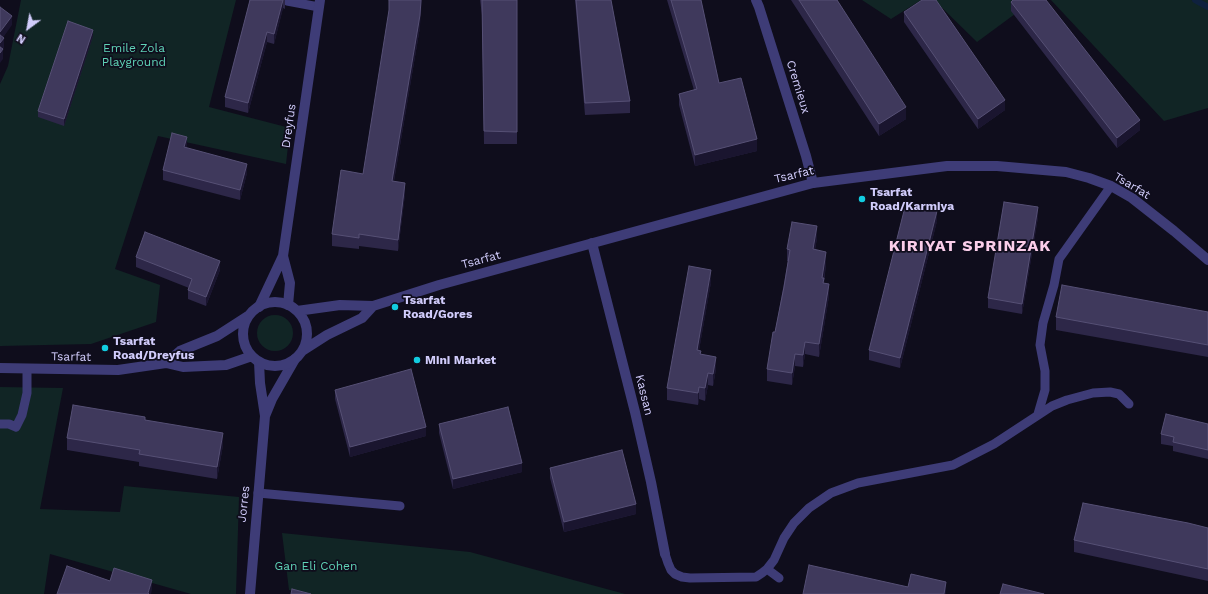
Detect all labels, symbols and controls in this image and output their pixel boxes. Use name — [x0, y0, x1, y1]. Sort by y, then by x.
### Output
north arrow — [8, 8, 48, 48]
text: N — [14, 31, 28, 46]
park label: Emile Zola Playground — [102, 41, 166, 69]
street label: Cremieux — [783, 58, 813, 116]
street label: Dreyfus — [279, 103, 299, 149]
street label: Tsarfat — [773, 163, 815, 187]
street label: Tsarfat — [1111, 170, 1153, 202]
place label: Tsarfat Road/Karmiya — [870, 185, 954, 213]
marker: Tsarfat Road/Karmiya — [857, 194, 867, 204]
district label: KIRIYAT SPRINZAK — [889, 236, 1051, 256]
street label: Tsarfat — [460, 248, 502, 272]
place label: Tsarfat Road/Gores — [403, 293, 472, 321]
marker: Tsarfat Road/Gores — [390, 302, 400, 312]
place label: Tsarfat Road/Dreyfus — [113, 334, 194, 362]
marker: Tsarfat Road/Dreyfus — [100, 343, 110, 353]
street label: Tsarfat — [51, 349, 91, 365]
place label: Mini Market — [425, 353, 496, 367]
marker: Mini Market — [412, 355, 422, 365]
street label: Kassan — [632, 373, 656, 417]
street label: Jorres — [235, 485, 253, 523]
park label: Gan Eli Cohen — [275, 559, 357, 573]

